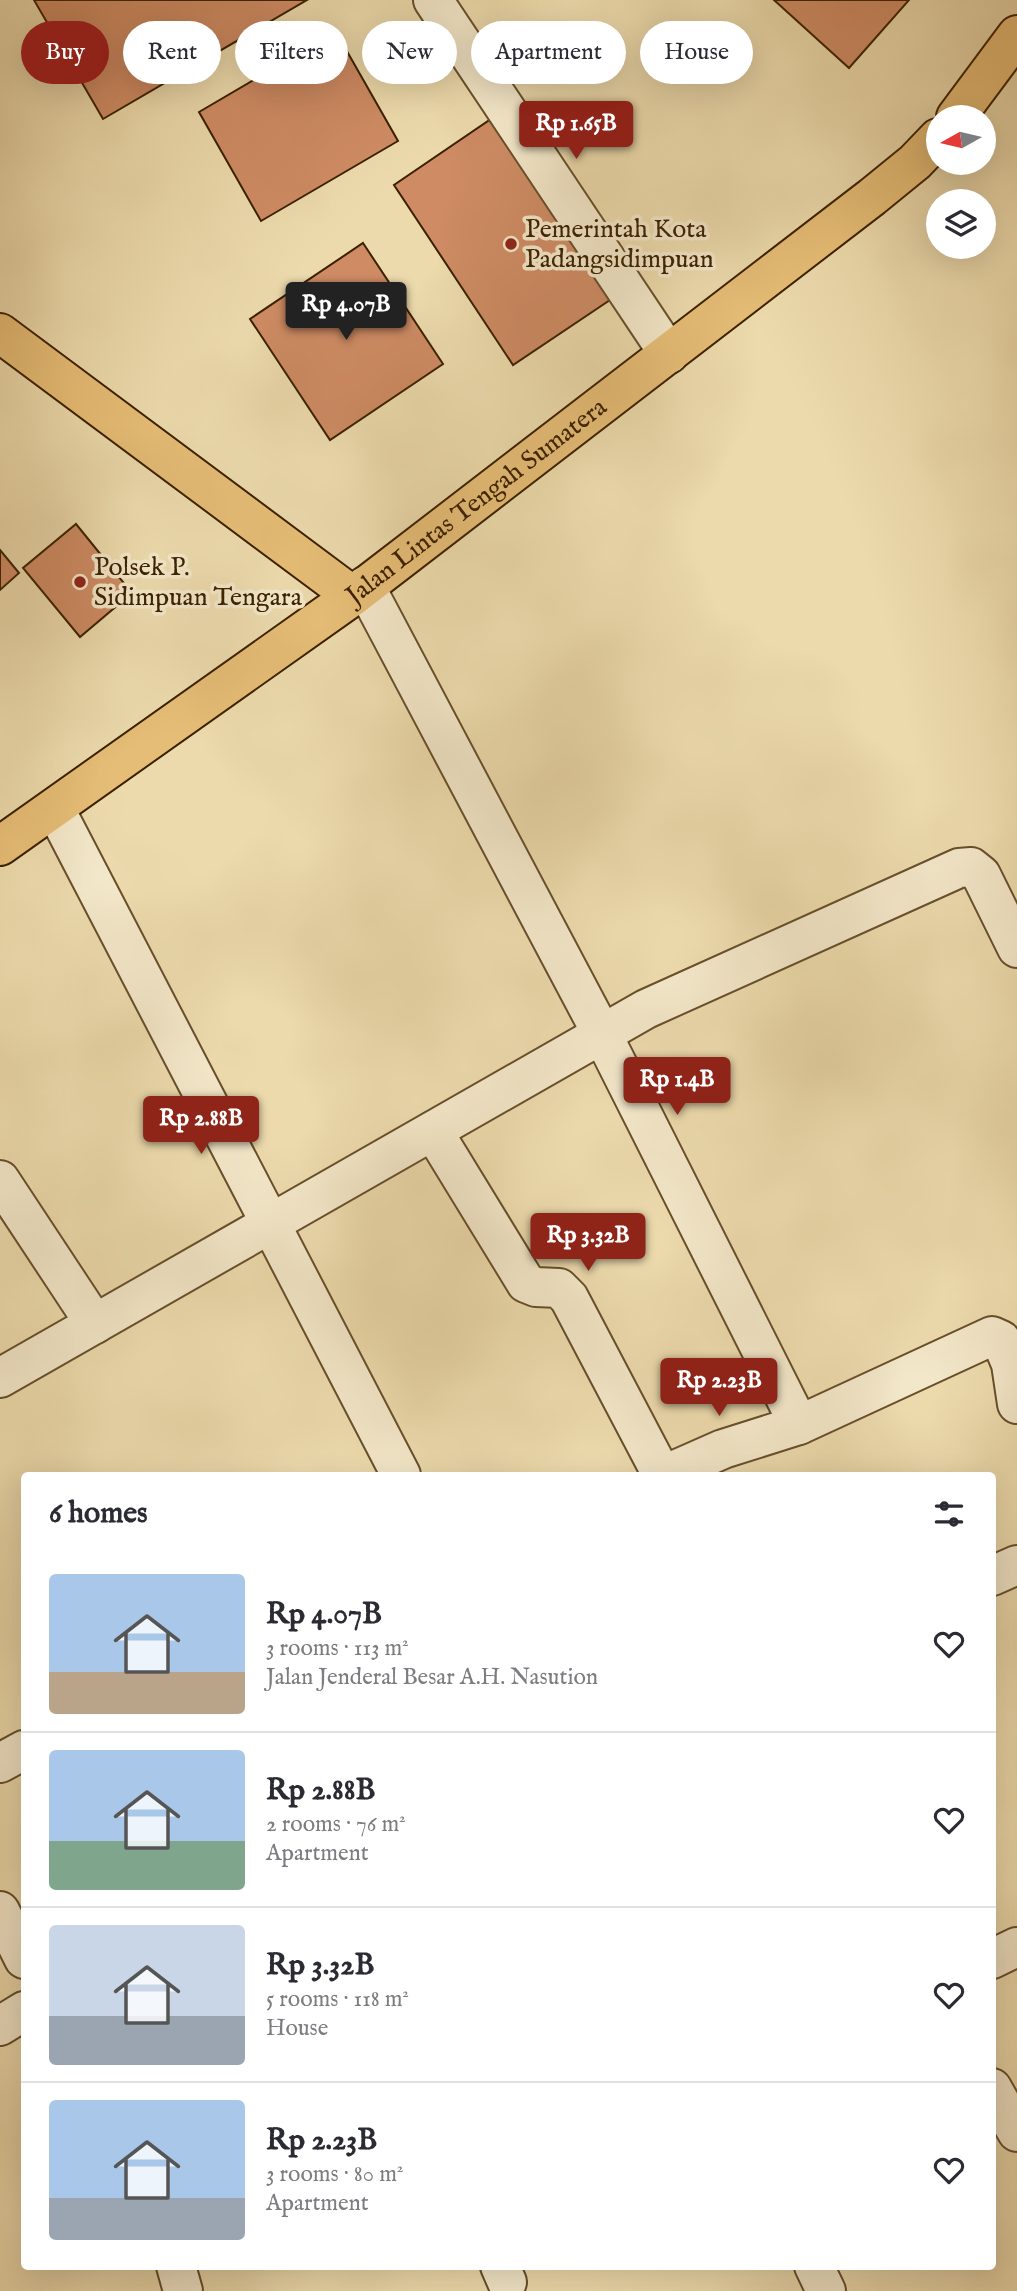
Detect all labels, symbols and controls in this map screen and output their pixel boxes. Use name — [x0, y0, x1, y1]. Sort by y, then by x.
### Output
chip: Buy — [21, 21, 109, 84]
chip: Rent — [123, 21, 221, 84]
chip: Filters — [235, 21, 348, 84]
chip: New — [362, 21, 457, 84]
chip: Apartment — [471, 21, 626, 84]
chip: House — [640, 21, 753, 84]
pin: Rp 1.65B — [504, 102, 648, 161]
north arrow — [926, 105, 996, 175]
map controls — [926, 105, 996, 259]
text: Rp 1.65B — [535, 109, 617, 138]
button: layers — [926, 189, 996, 259]
place label: Pemerintah Kota Padangsidimpuan — [525, 213, 714, 276]
marker: Pemerintah Kota Padangsidimpuan — [503, 236, 519, 252]
pin: Rp 4.07B — [274, 282, 418, 342]
text: Rp 4.07B — [302, 290, 390, 319]
street label: Jalan Lintas Tengah Sumatera — [337, 390, 614, 614]
place label: Polsek P. Sidimpuan Tengara — [94, 551, 303, 614]
marker: Polsek P. Sidimpuan Tengara — [72, 574, 88, 590]
pin: Rp 1.4B — [612, 1058, 742, 1117]
text: Rp 1.4B — [639, 1065, 715, 1094]
pin: Rp 2.88B — [129, 1096, 273, 1156]
text: Rp 2.88B — [159, 1104, 243, 1133]
pin: Rp 3.32B — [516, 1214, 660, 1273]
text: Rp 3.32B — [547, 1221, 630, 1250]
pin: Rp 2.23B — [647, 1358, 791, 1418]
text: Rp 2.23B — [676, 1366, 762, 1395]
text: 6 homes — [49, 1495, 148, 1533]
icon: filters — [930, 1495, 968, 1533]
text: Rp 4.07B — [266, 1596, 382, 1634]
icon: home — [105, 1602, 189, 1686]
icon: heart — [930, 1625, 968, 1663]
text: 3 rooms · 113 m² — [266, 1634, 409, 1663]
text: Jalan Jenderal Besar A.H. Nasution — [266, 1663, 598, 1692]
text: Rp 2.88B — [266, 1772, 375, 1810]
icon: home — [105, 1778, 189, 1862]
icon: heart — [930, 1801, 968, 1839]
text: 2 rooms · 76 m² — [266, 1810, 406, 1839]
text: Apartment — [266, 1839, 369, 1868]
text: Rp 3.32B — [266, 1947, 374, 1985]
icon: home — [105, 1953, 189, 2037]
icon: heart — [930, 1976, 968, 2014]
text: 5 rooms · 118 m² — [266, 1985, 409, 2014]
text: House — [266, 2014, 328, 2043]
text: Rp 2.23B — [266, 2122, 377, 2160]
icon: home — [105, 2128, 189, 2212]
icon: heart — [930, 2151, 968, 2189]
text: 3 rooms · 80 m² — [266, 2160, 403, 2189]
text: Apartment — [266, 2189, 369, 2218]

